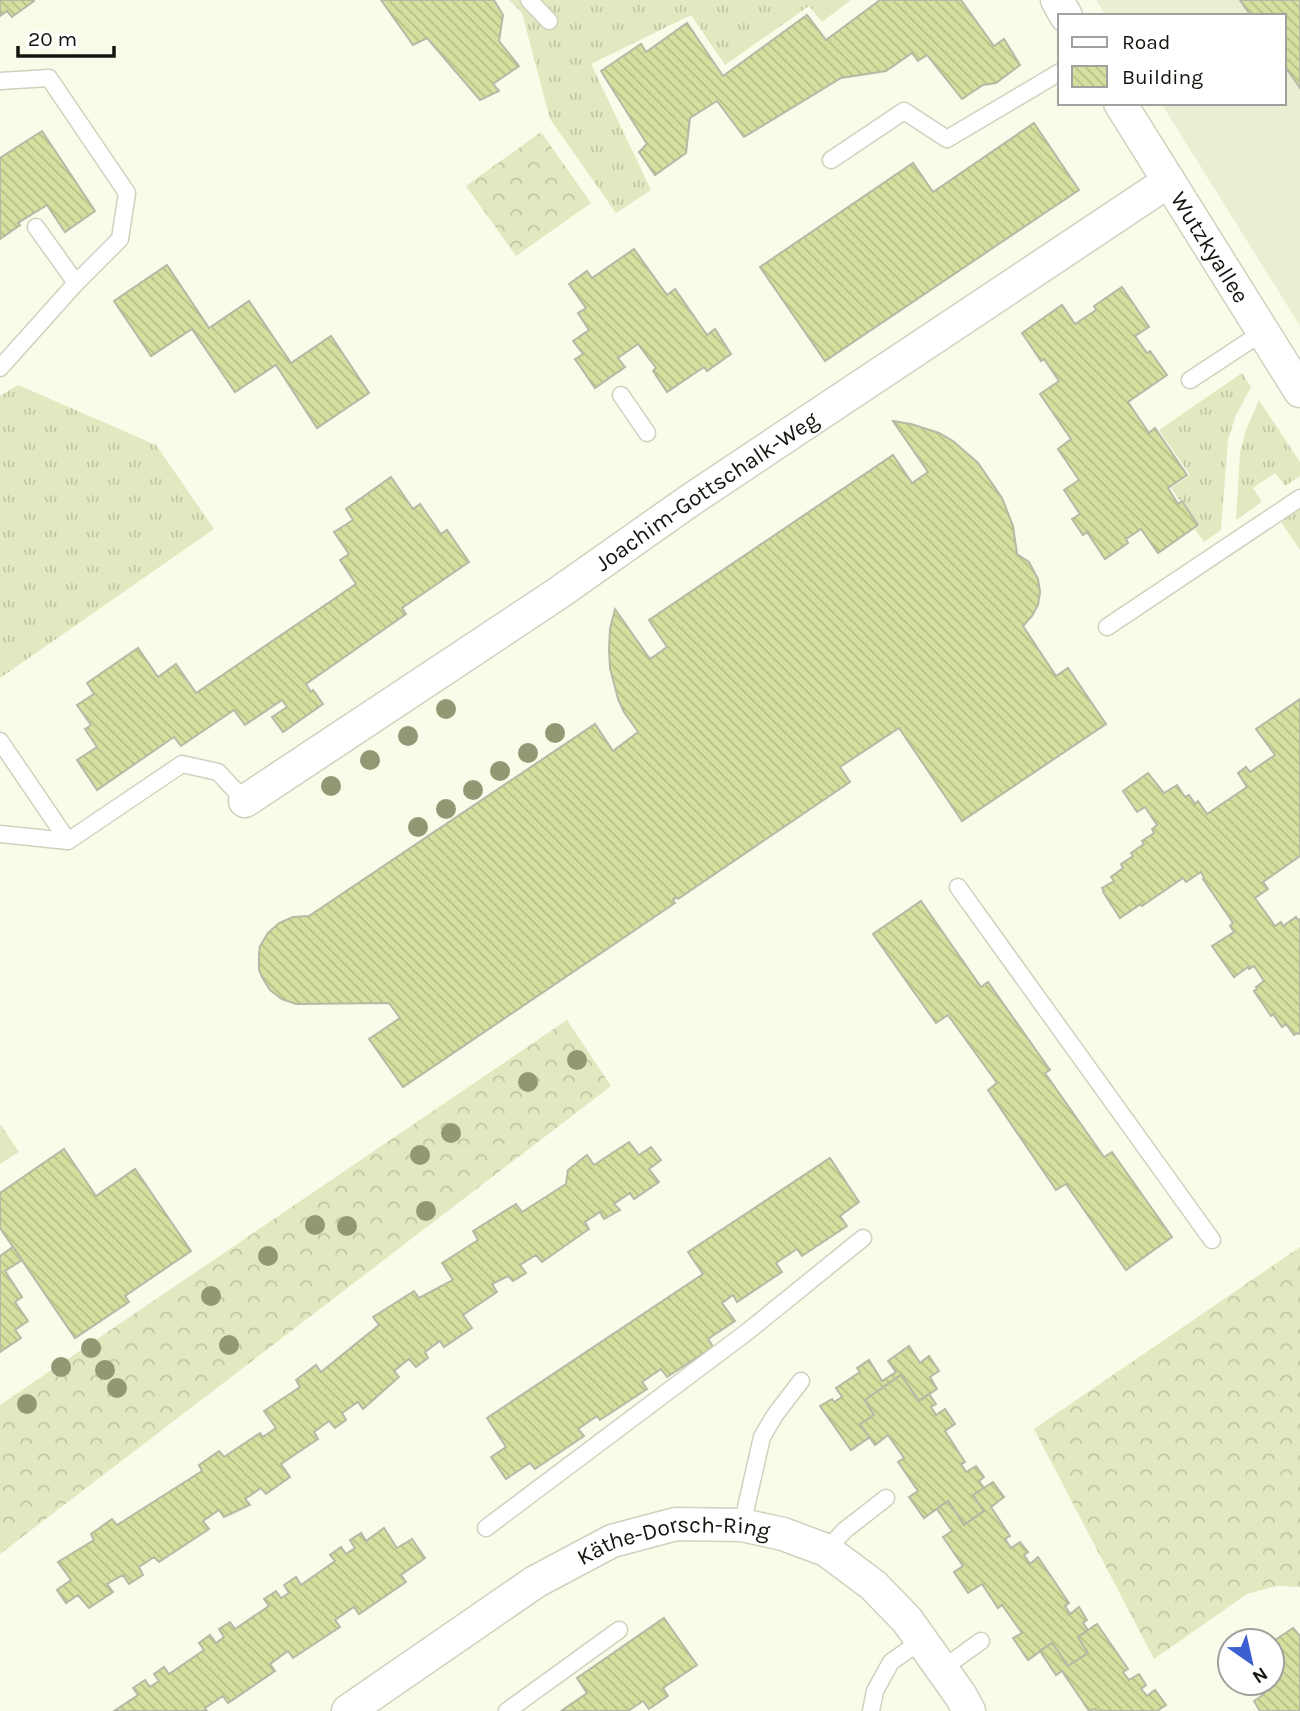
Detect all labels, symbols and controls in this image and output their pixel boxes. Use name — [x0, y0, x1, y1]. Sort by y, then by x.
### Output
scale bar — [18, 14, 114, 58]
legend — [1058, 14, 1286, 105]
text: 20 m — [28, 27, 77, 51]
text: Road — [1122, 30, 1170, 54]
text: Building — [1122, 65, 1203, 89]
street label: Wutzkyallee — [1165, 187, 1255, 308]
street label: Joachim-Gottschalk-Weg — [590, 405, 823, 577]
street label: Käthe-Dorsch-Ring — [572, 1511, 773, 1571]
north arrow — [1216, 1627, 1286, 1697]
text: N — [1248, 1662, 1272, 1688]

